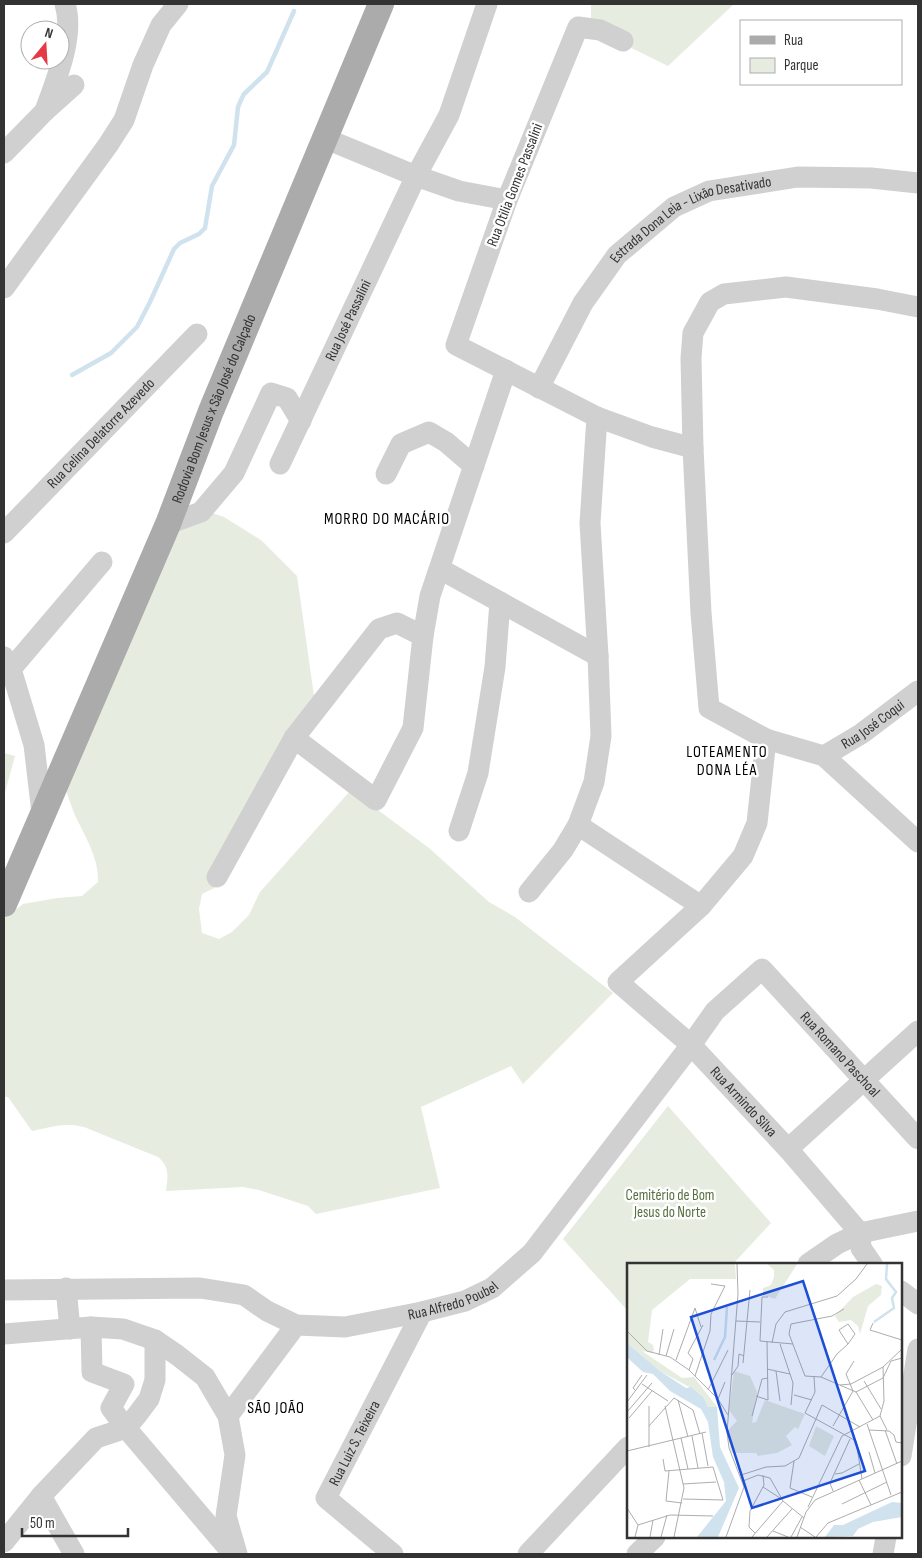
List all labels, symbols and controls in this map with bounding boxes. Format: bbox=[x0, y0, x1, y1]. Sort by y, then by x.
north arrow bbox=[20, 20, 70, 70]
legend bbox=[740, 20, 902, 85]
text: N bbox=[43, 24, 55, 42]
text: Rua bbox=[784, 31, 803, 50]
text: Parque bbox=[784, 56, 819, 75]
street label: Rua Otilia Gomes Passalini bbox=[483, 120, 547, 249]
street label: Estrada Dona Leia - Lixão Desativado bbox=[605, 172, 773, 266]
street label: Rua José Passalini bbox=[321, 276, 375, 364]
street label: Rodovia Bom Jesus x São José do Calçado bbox=[167, 311, 260, 506]
street label: Rua Celina Delatorre Azevedo bbox=[43, 374, 159, 492]
district label: MORRO DO MACÁRIO bbox=[324, 510, 450, 529]
street label: Rua José Coqui bbox=[838, 695, 908, 753]
district label: LOTEAMENTO DONA LÉA bbox=[686, 743, 768, 780]
street label: Rua Romano Paschoal bbox=[796, 1008, 884, 1101]
street label: Rua Armindo Silva bbox=[706, 1062, 781, 1141]
park label: Cemitério de Bom Jesus do Norte bbox=[626, 1186, 714, 1222]
inset map bbox=[627, 1263, 902, 1538]
street label: Rua Alfredo Poubel bbox=[406, 1277, 502, 1324]
street label: Rua Luiz S. Teixeira bbox=[324, 1397, 384, 1489]
district label: SÃO JOÃO bbox=[247, 1399, 305, 1418]
scale bar bbox=[22, 1506, 129, 1538]
text: 50 m bbox=[30, 1514, 55, 1533]

